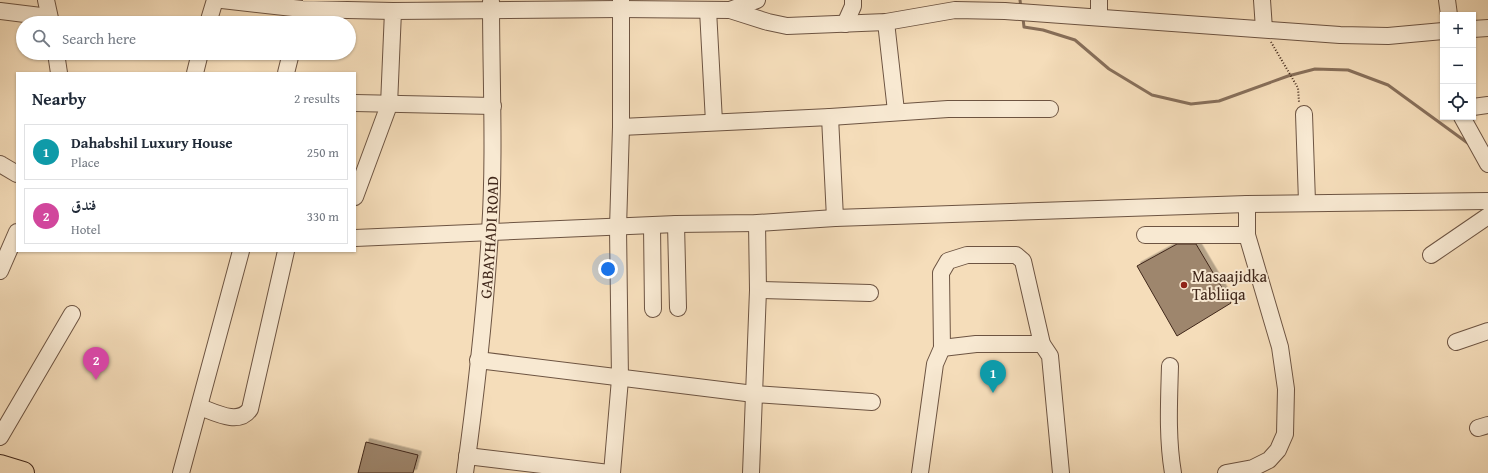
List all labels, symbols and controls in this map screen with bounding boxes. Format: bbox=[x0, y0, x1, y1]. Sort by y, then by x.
map controls bbox=[1440, 12, 1476, 120]
button: + bbox=[1440, 12, 1476, 48]
search box bbox=[16, 16, 356, 60]
icon: search bbox=[30, 27, 52, 49]
text: Search here bbox=[62, 28, 136, 49]
button: − bbox=[1440, 48, 1476, 84]
button: locate bbox=[1440, 84, 1476, 120]
text: Nearby bbox=[32, 86, 86, 111]
text: 2 results bbox=[294, 89, 340, 108]
text: Dahabshil Luxury House bbox=[71, 132, 233, 153]
text: 1 bbox=[43, 143, 49, 162]
text: 250 m bbox=[307, 143, 339, 162]
text: Place bbox=[71, 153, 100, 172]
street label: GABAYHADI ROAD bbox=[473, 176, 504, 299]
text: فندق bbox=[71, 194, 96, 215]
text: 2 bbox=[43, 207, 49, 226]
text: 330 m bbox=[307, 207, 339, 226]
text: Hotel bbox=[71, 220, 101, 239]
your location bbox=[598, 259, 618, 279]
place label: Masaajidka Tabliiqa bbox=[1192, 264, 1268, 306]
marker: Masaajidka Tabliiqa bbox=[1179, 280, 1189, 290]
pin: 2 bbox=[83, 347, 109, 380]
pin: 1 bbox=[980, 360, 1006, 393]

